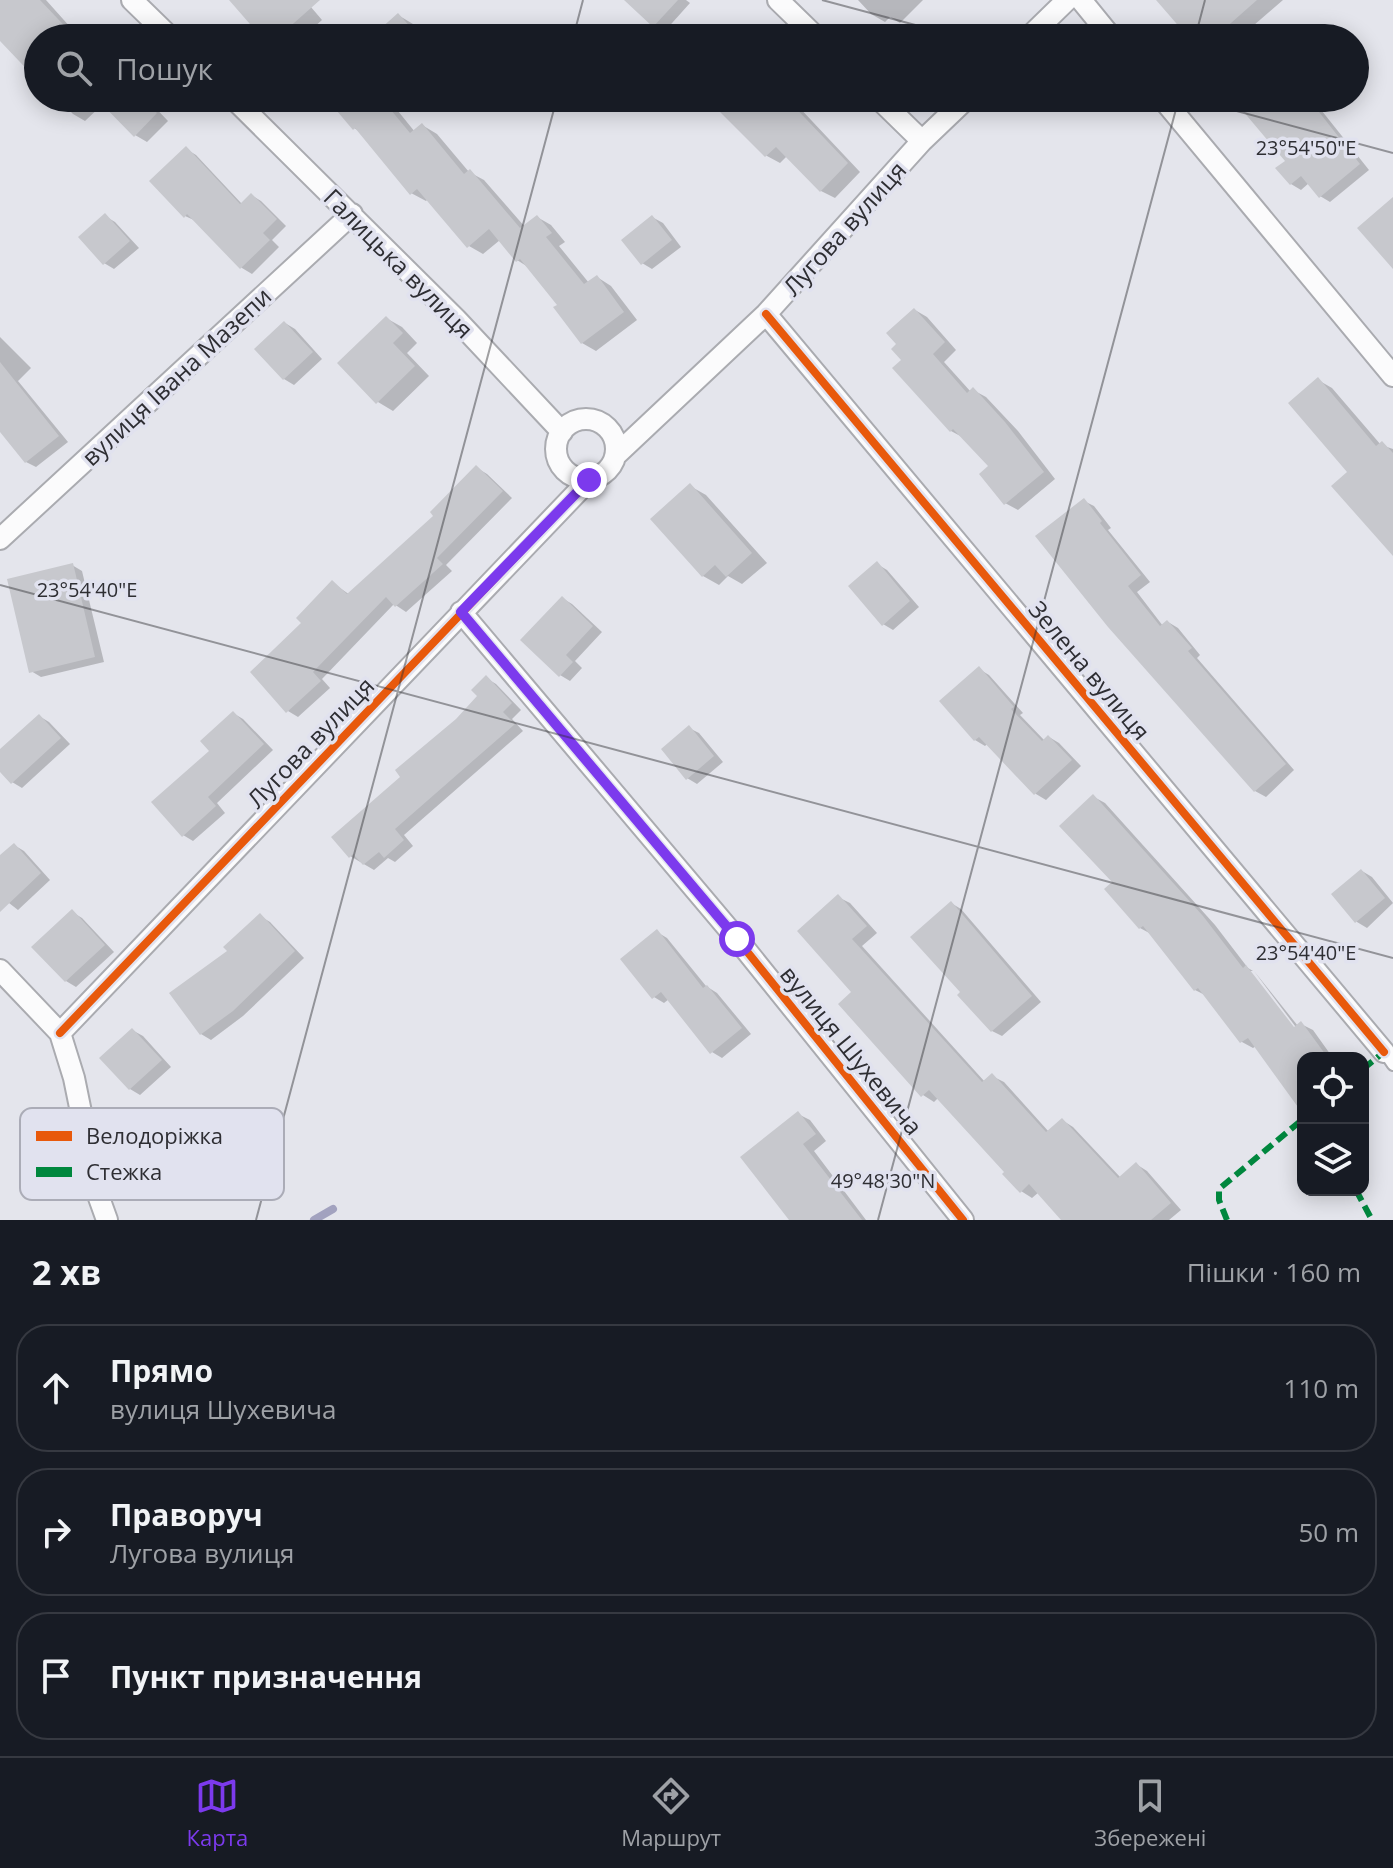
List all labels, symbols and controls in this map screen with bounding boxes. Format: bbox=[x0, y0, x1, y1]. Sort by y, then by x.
search box bbox=[24, 24, 1369, 112]
icon: search bbox=[52, 46, 96, 90]
text: Пошук bbox=[116, 48, 213, 89]
text: 23°54'50"E bbox=[1256, 134, 1356, 161]
street label: Лугова вулиця bbox=[775, 154, 913, 302]
street label: Галицька вулиця bbox=[317, 181, 481, 345]
street label: вулиця Івана Мазепи bbox=[74, 279, 278, 473]
route end bbox=[571, 462, 607, 498]
text: 23°54'40"E bbox=[37, 576, 137, 603]
street label: Зелена вулиця bbox=[1022, 593, 1158, 747]
street label: Лугова вулиця bbox=[239, 669, 381, 815]
route start bbox=[719, 921, 755, 957]
text: 23°54'40"E bbox=[1256, 939, 1356, 966]
street label: вулиця Шухевича bbox=[773, 958, 931, 1142]
map controls bbox=[1297, 1052, 1369, 1196]
button: locate bbox=[1297, 1052, 1369, 1124]
legend bbox=[20, 1108, 284, 1200]
text: Велодоріжка bbox=[86, 1120, 223, 1150]
button: layers bbox=[1297, 1124, 1369, 1196]
text: Стежка bbox=[86, 1156, 162, 1186]
text: 49°48'30"N bbox=[831, 1167, 935, 1194]
text: 2 хв bbox=[32, 1249, 101, 1295]
text: Пішки · 160 m bbox=[1187, 1254, 1361, 1290]
text: Прямо bbox=[110, 1350, 213, 1391]
icon: ahead bbox=[34, 1366, 78, 1410]
text: 110 m bbox=[1284, 1370, 1359, 1406]
text: вулиця Шухевича bbox=[110, 1391, 337, 1427]
text: Праворуч bbox=[110, 1494, 263, 1535]
icon: right bbox=[34, 1510, 78, 1554]
text: 50 m bbox=[1298, 1514, 1359, 1550]
text: Лугова вулиця bbox=[110, 1535, 294, 1571]
icon: arrive bbox=[34, 1654, 78, 1698]
text: Пункт призначення bbox=[110, 1656, 422, 1697]
tab: Карта bbox=[187, 1774, 248, 1852]
tab: Маршрут bbox=[621, 1774, 721, 1852]
tab: Збережені bbox=[1094, 1774, 1206, 1852]

